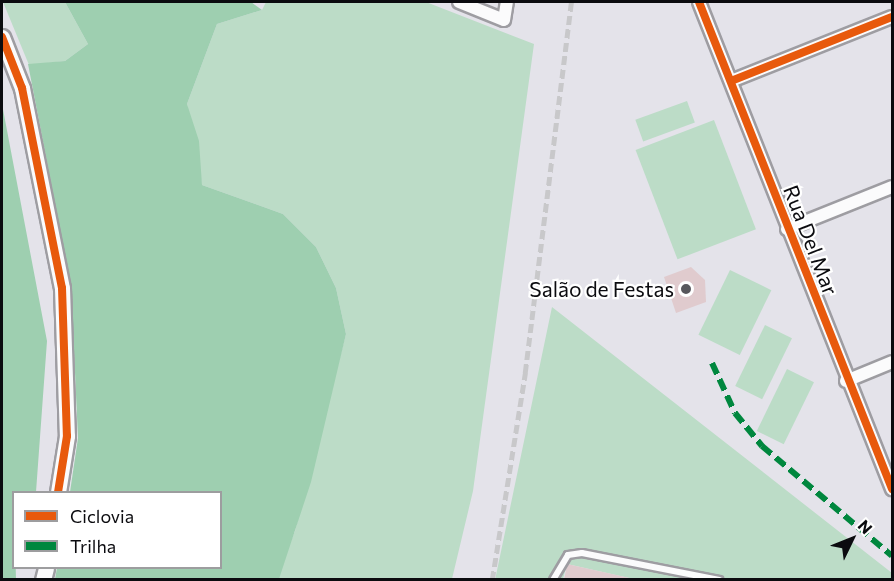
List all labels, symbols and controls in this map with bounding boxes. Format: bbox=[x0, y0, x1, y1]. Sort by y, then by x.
street label: Rua Del Mar bbox=[778, 181, 844, 299]
place label: Salão de Festas bbox=[529, 276, 674, 302]
marker: Salão de Festas bbox=[679, 282, 693, 296]
legend bbox=[12, 491, 222, 569]
text: Ciclovia bbox=[70, 505, 134, 527]
north arrow bbox=[822, 509, 882, 569]
text: N bbox=[854, 516, 877, 537]
text: Trilha bbox=[70, 535, 116, 557]

